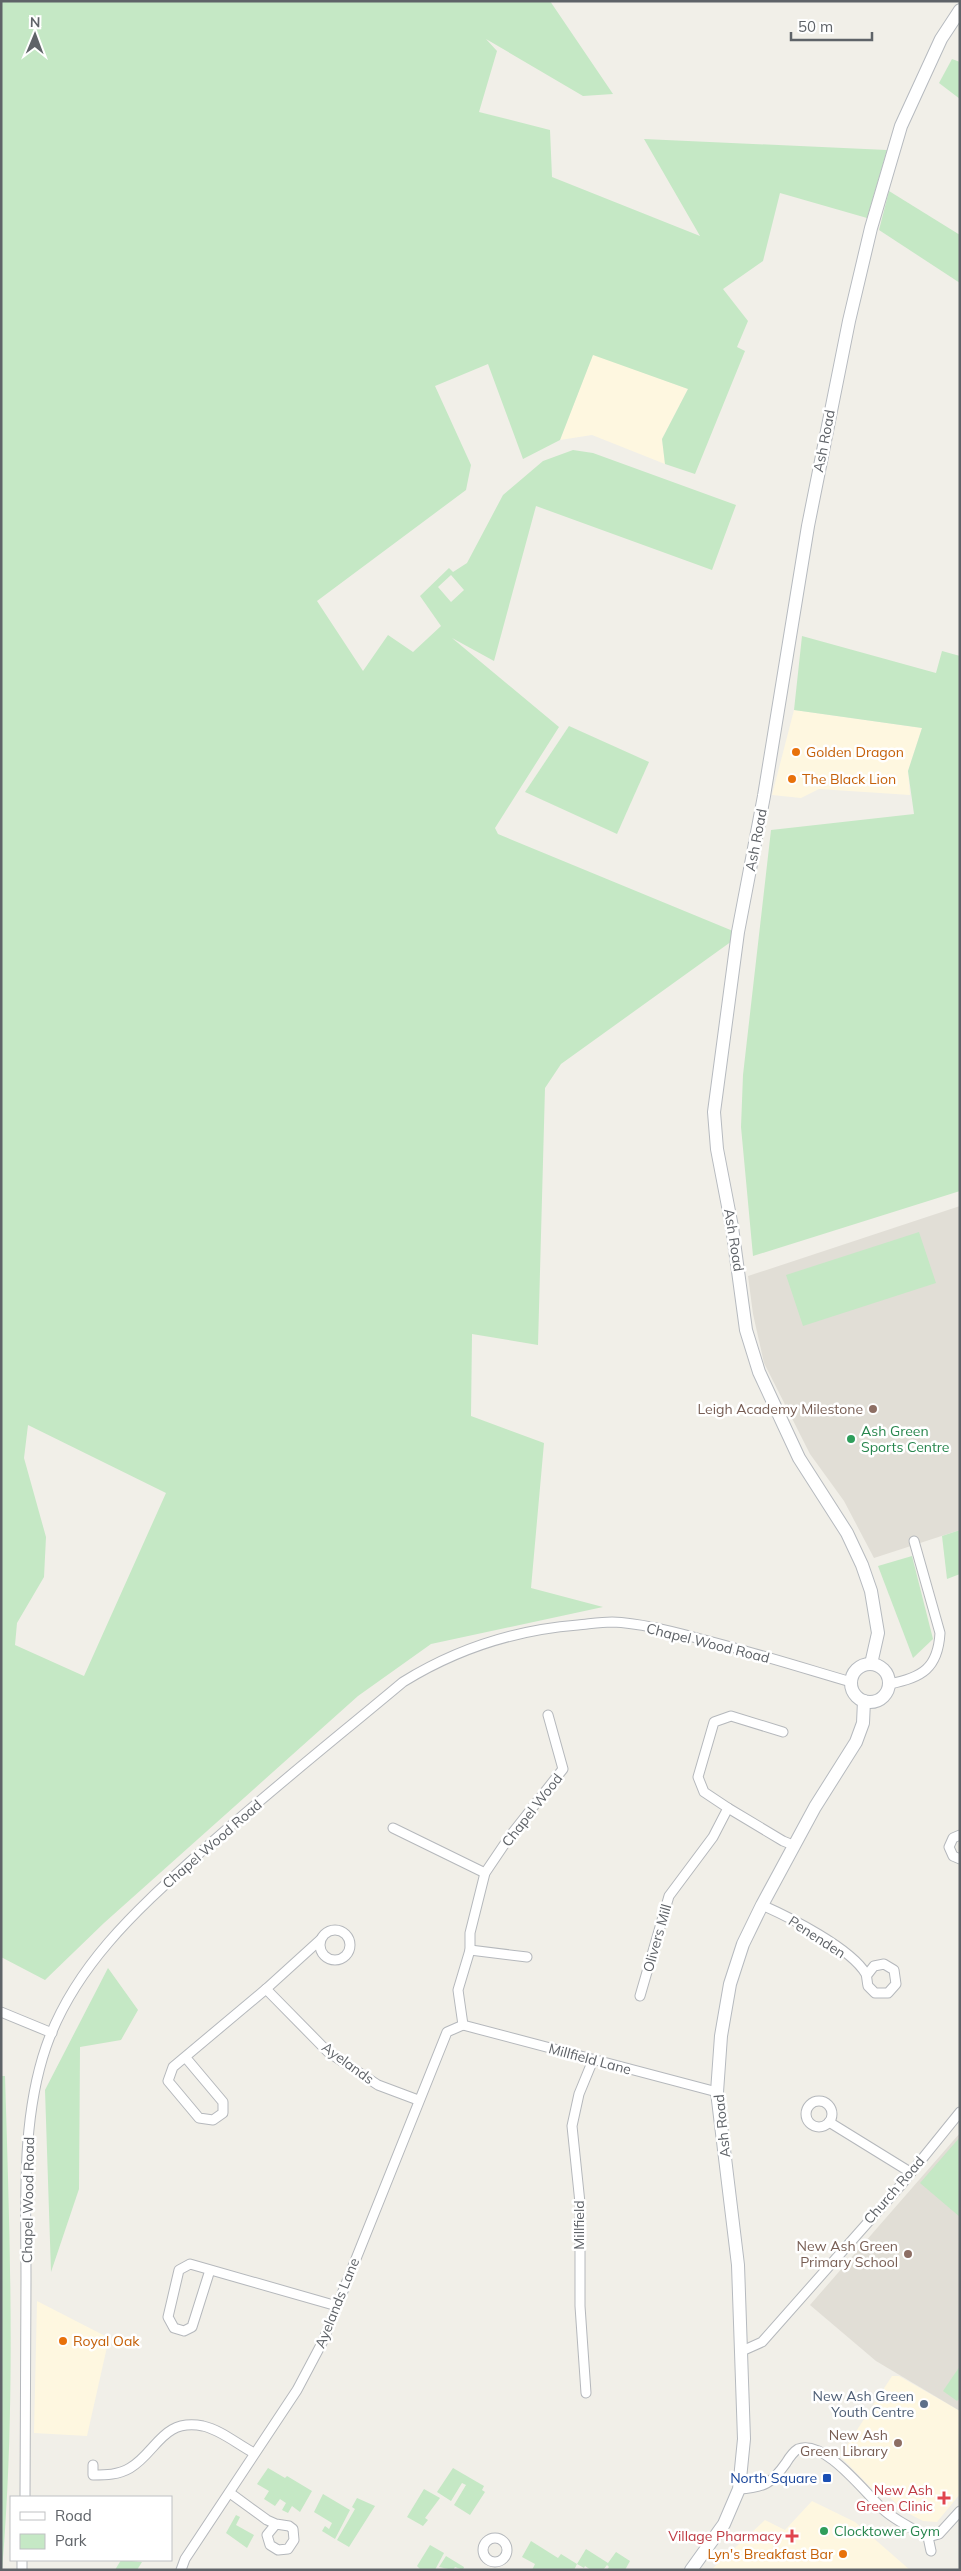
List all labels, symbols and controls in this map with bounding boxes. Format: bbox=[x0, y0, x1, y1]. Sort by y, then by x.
north arrow bbox=[10, 10, 60, 60]
scale bar bbox=[791, 10, 872, 42]
text: N bbox=[30, 13, 41, 31]
text: 50 m bbox=[798, 17, 833, 36]
street label: Ash Road bbox=[809, 408, 839, 474]
place label: Golden Dragon bbox=[806, 743, 904, 761]
marker: Golden Dragon bbox=[790, 746, 802, 758]
place label: The Black Lion bbox=[802, 770, 896, 788]
marker: The Black Lion bbox=[786, 773, 798, 785]
street label: Ash Road bbox=[741, 807, 771, 873]
street label: Ash Road bbox=[720, 1207, 748, 1273]
place label: Leigh Academy Milestone bbox=[698, 1400, 863, 1418]
marker: Leigh Academy Milestone bbox=[867, 1403, 879, 1415]
place label: Ash Green Sports Centre bbox=[861, 1422, 949, 1456]
marker: Ash Green Sports Centre bbox=[845, 1433, 857, 1445]
street label: Chapel Wood Road bbox=[645, 1619, 771, 1667]
street label: Chapel Wood bbox=[498, 1770, 566, 1850]
street label: Chapel Wood Road bbox=[158, 1796, 266, 1892]
street label: Olivers Mill bbox=[639, 1902, 675, 1974]
street label: Penenden bbox=[785, 1912, 849, 1962]
street label: Ayelands bbox=[318, 2038, 378, 2088]
street label: Millfield Lane bbox=[547, 2039, 633, 2079]
street label: Ash Road bbox=[710, 2094, 734, 2158]
street label: Chapel Wood Road bbox=[18, 2137, 38, 2263]
street label: Church Road bbox=[860, 2152, 928, 2228]
street label: Millfield bbox=[570, 2200, 588, 2250]
place label: New Ash Green Primary School bbox=[797, 2237, 898, 2271]
marker: New Ash Green Primary School bbox=[902, 2248, 914, 2260]
street label: Ayelands Lane bbox=[311, 2255, 363, 2351]
place label: Royal Oak bbox=[73, 2332, 140, 2350]
marker: Royal Oak bbox=[57, 2335, 69, 2347]
place label: New Ash Green Youth Centre bbox=[813, 2387, 914, 2421]
marker: New Ash Green Youth Centre bbox=[918, 2398, 930, 2410]
place label: New Ash Green Library bbox=[800, 2426, 889, 2460]
marker: New Ash Green Library bbox=[892, 2437, 904, 2449]
place label: North Square bbox=[730, 2469, 817, 2487]
marker: North Square bbox=[821, 2472, 833, 2484]
place label: New Ash Green Clinic bbox=[856, 2481, 933, 2515]
marker: New Ash Green Clinic bbox=[937, 2491, 951, 2505]
legend bbox=[10, 2496, 172, 2561]
text: Road bbox=[55, 2506, 92, 2525]
place label: Clocktower Gym bbox=[834, 2522, 940, 2540]
marker: Clocktower Gym bbox=[818, 2525, 830, 2537]
place label: Village Pharmacy bbox=[668, 2527, 783, 2545]
marker: Village Pharmacy bbox=[786, 2530, 798, 2542]
text: Park bbox=[55, 2531, 87, 2550]
place label: Lyn's Breakfast Bar bbox=[707, 2545, 834, 2563]
marker: Lyn's Breakfast Bar bbox=[837, 2548, 849, 2560]

